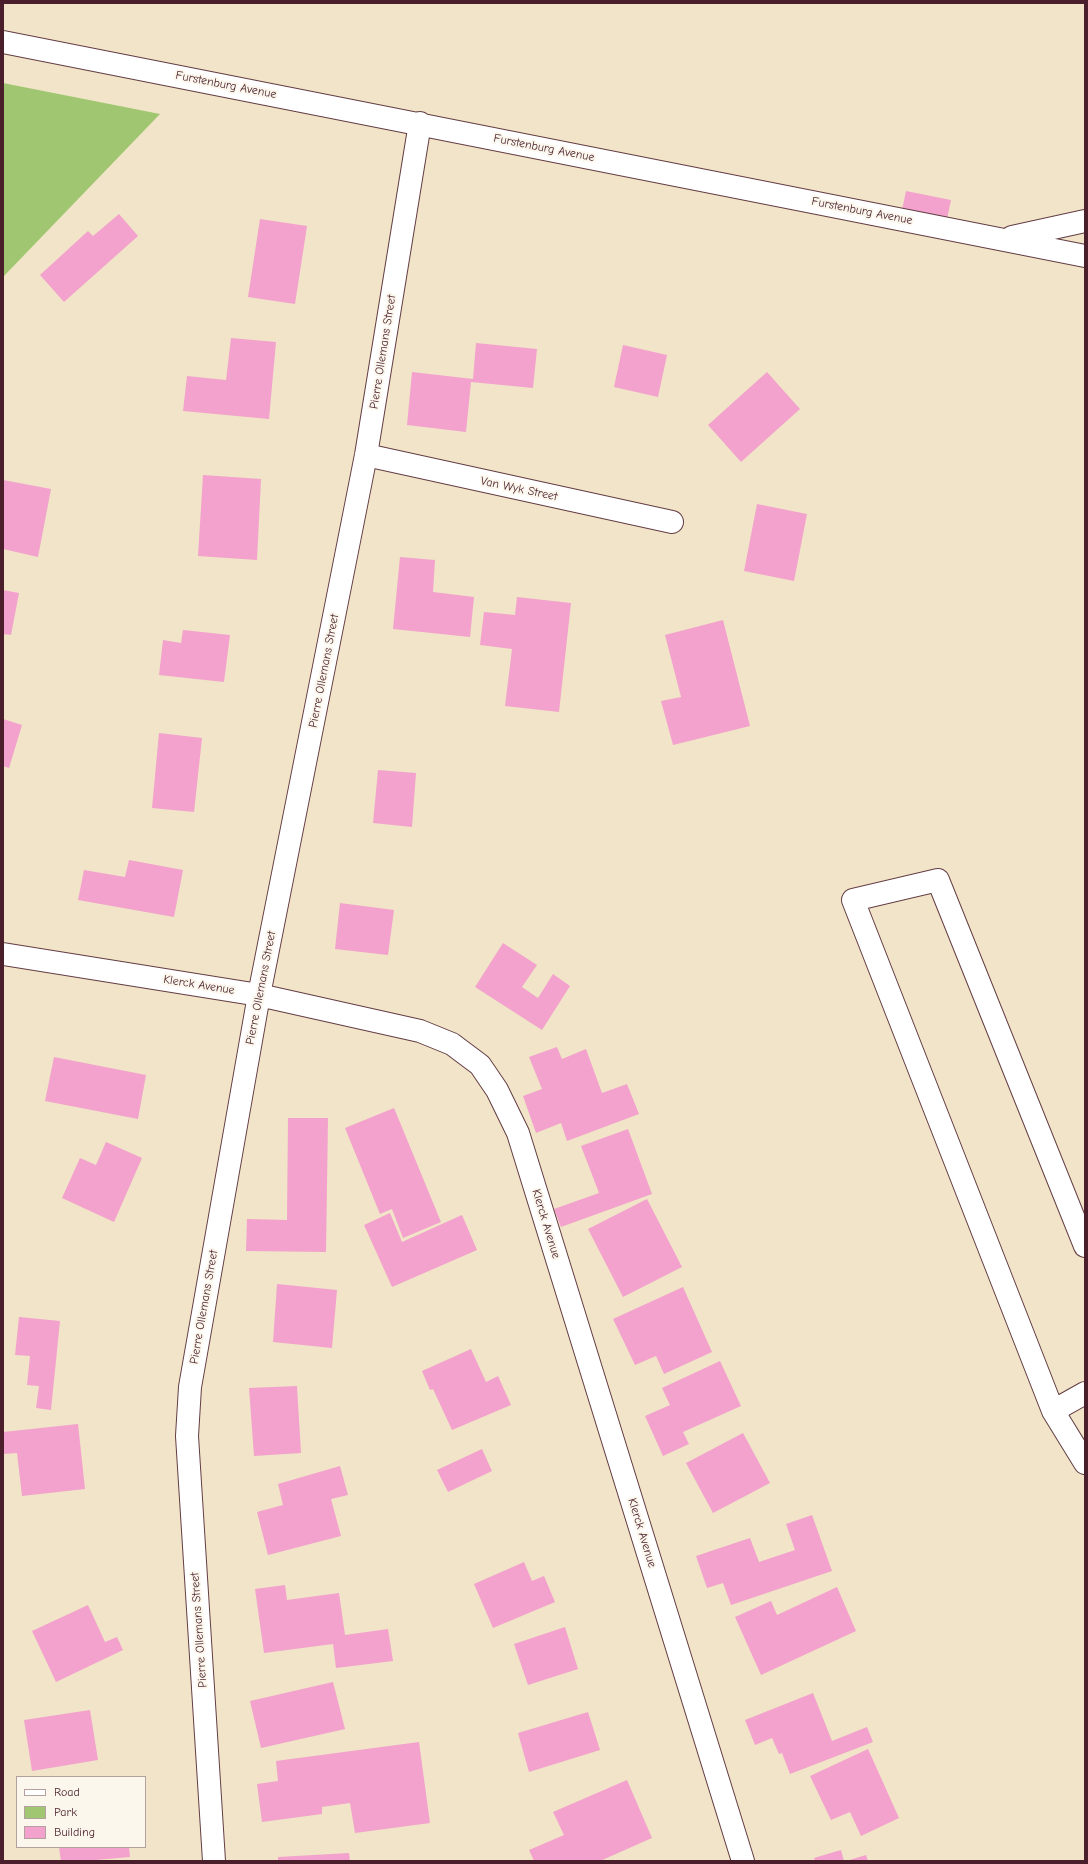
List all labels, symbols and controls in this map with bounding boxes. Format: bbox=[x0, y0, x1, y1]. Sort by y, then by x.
street label: Furstenburg Avenue bbox=[174, 68, 278, 102]
street label: Furstenburg Avenue bbox=[492, 131, 596, 165]
street label: Furstenburg Avenue bbox=[810, 194, 914, 228]
street label: Pierre Ollemans Street bbox=[367, 294, 399, 410]
street label: Van Wyk Street bbox=[479, 474, 559, 504]
street label: Pierre Ollemans Street bbox=[306, 613, 342, 729]
street label: Pierre Ollemans Street bbox=[243, 930, 279, 1046]
street label: Klerck Avenue bbox=[162, 972, 236, 998]
street label: Klerck Avenue bbox=[529, 1188, 563, 1260]
street label: Pierre Ollemans Street bbox=[187, 1249, 221, 1365]
street label: Klerck Avenue bbox=[625, 1497, 659, 1569]
street label: Pierre Ollemans Street bbox=[188, 1572, 210, 1688]
legend bbox=[16, 1776, 146, 1848]
text: Road bbox=[54, 1785, 80, 1799]
text: Park bbox=[54, 1805, 77, 1819]
text: Building bbox=[54, 1825, 95, 1839]

